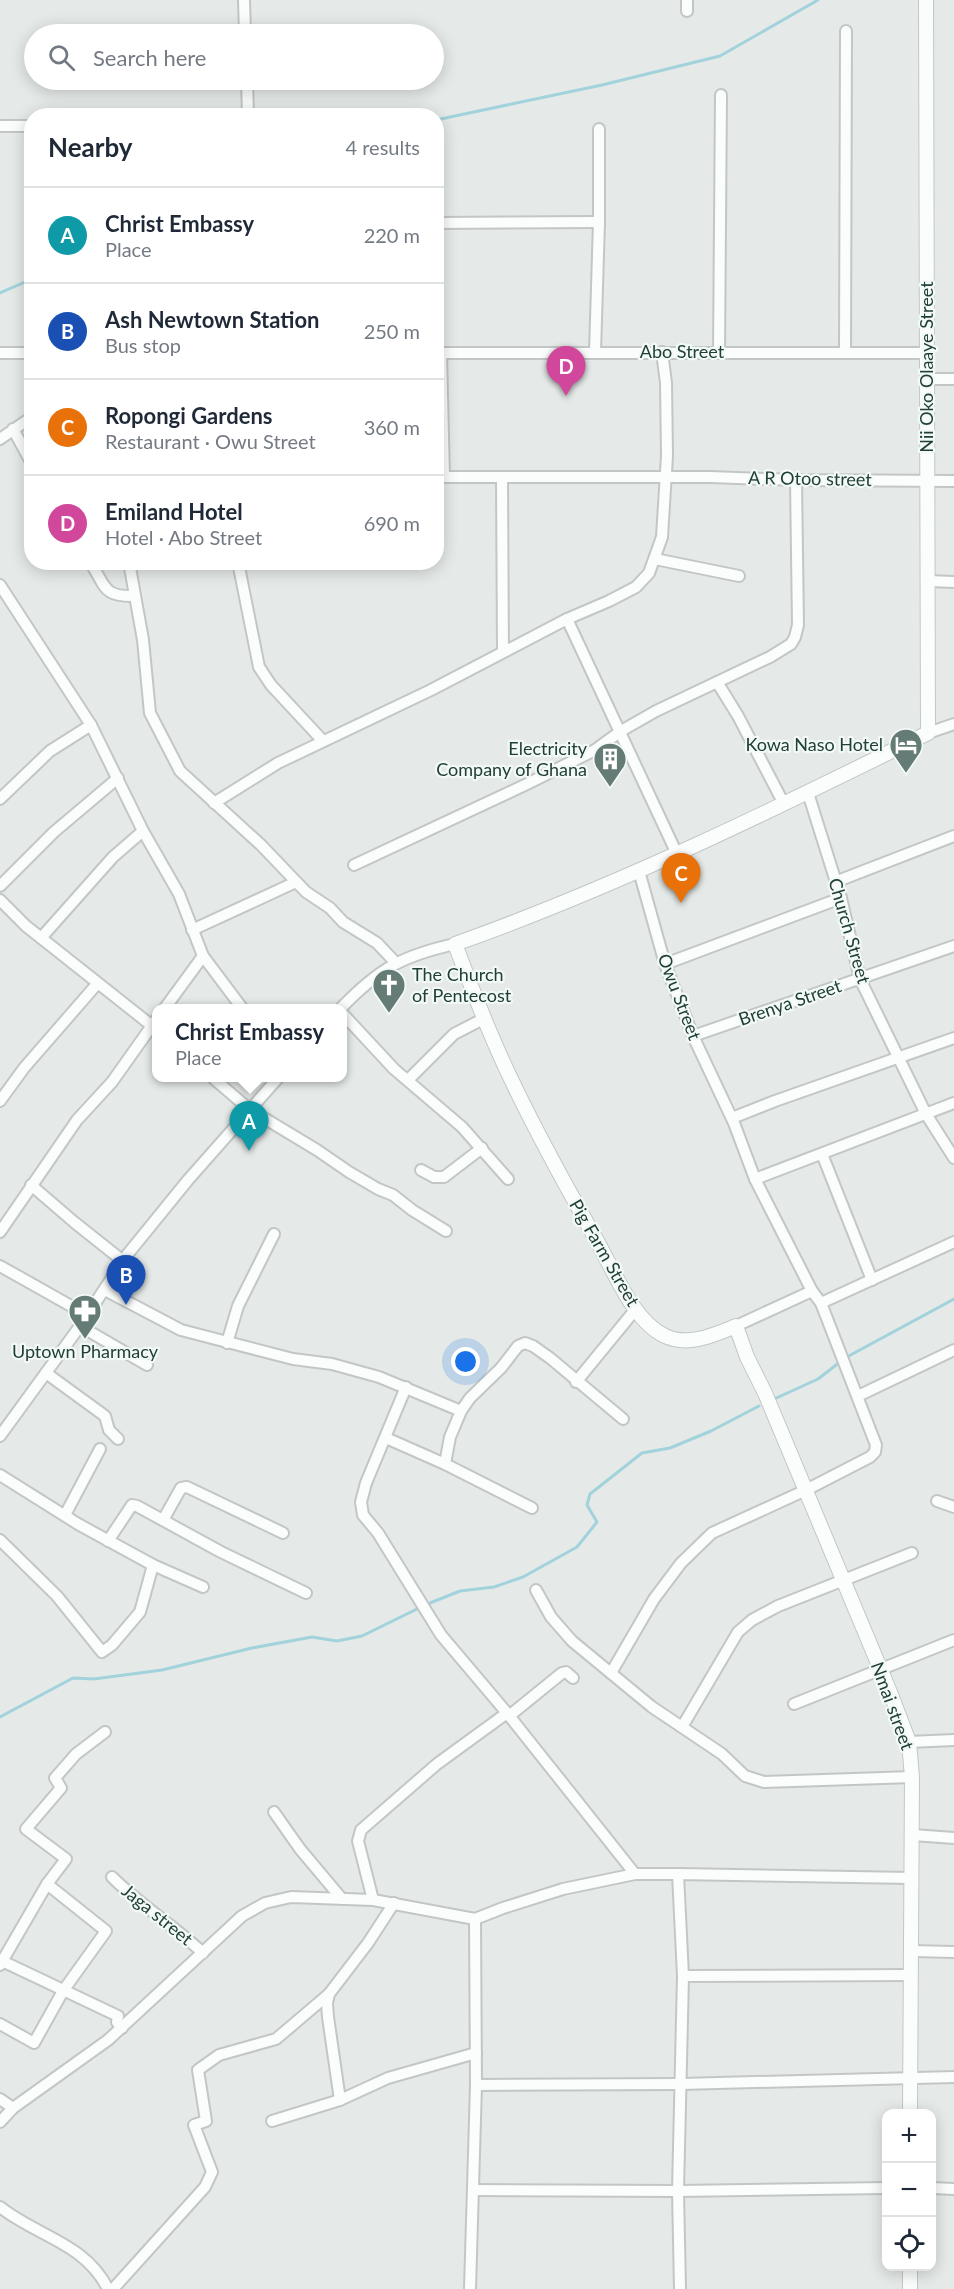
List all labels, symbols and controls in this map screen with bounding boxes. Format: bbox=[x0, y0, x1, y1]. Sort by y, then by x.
search box bbox=[24, 24, 444, 90]
icon: search bbox=[45, 41, 78, 74]
text: Search here bbox=[93, 44, 206, 71]
text: Nearby bbox=[48, 131, 133, 163]
text: 4 results bbox=[345, 135, 420, 159]
text: Christ Embassy bbox=[105, 210, 254, 237]
text: A bbox=[61, 223, 74, 247]
text: 220 m bbox=[364, 223, 420, 247]
text: Place bbox=[105, 237, 152, 261]
street label: Nii Oko Olaaye Street bbox=[915, 281, 937, 453]
text: Ash Newtown Station bbox=[105, 306, 320, 333]
text: B bbox=[61, 319, 74, 343]
text: 250 m bbox=[364, 319, 420, 343]
text: Bus stop bbox=[105, 333, 181, 357]
street label: Abo Street bbox=[640, 340, 725, 362]
pin: D bbox=[546, 346, 586, 396]
text: Ropongi Gardens bbox=[105, 402, 272, 429]
text: C bbox=[61, 415, 74, 439]
text: 360 m bbox=[364, 415, 420, 439]
text: Restaurant · Owu Street bbox=[105, 429, 316, 453]
street label: A R Otoo street bbox=[748, 466, 873, 490]
text: Emiland Hotel bbox=[105, 498, 243, 525]
text: D bbox=[60, 511, 75, 535]
text: 690 m bbox=[364, 511, 420, 535]
text: Hotel · Abo Street bbox=[105, 525, 262, 549]
hotel icon: Kowa Naso Hotel bbox=[888, 727, 924, 774]
place label: Kowa Naso Hotel bbox=[745, 733, 883, 755]
place label: Electricity Company of Ghana bbox=[436, 737, 588, 780]
building icon: Electricity Company of Ghana bbox=[592, 741, 628, 788]
pin: C bbox=[662, 854, 700, 903]
street label: Church Street bbox=[824, 875, 876, 987]
street label: Owu Street bbox=[653, 950, 707, 1043]
place label: The Church of Pentecost bbox=[412, 963, 512, 1006]
church icon: The Church of Pentecost bbox=[371, 967, 407, 1014]
street label: Brenya Street bbox=[736, 974, 844, 1030]
popup bbox=[152, 1004, 347, 1082]
text: Christ Embassy bbox=[175, 1018, 324, 1045]
text: Place bbox=[175, 1045, 221, 1069]
pin: A bbox=[230, 1102, 268, 1151]
street label: Pig Farm Street bbox=[565, 1195, 645, 1311]
pin: B bbox=[106, 1256, 146, 1305]
pharmacy icon: Uptown Pharmacy bbox=[67, 1293, 103, 1340]
place label: Uptown Pharmacy bbox=[12, 1340, 159, 1362]
your location bbox=[451, 1347, 480, 1376]
street label: Nmai street bbox=[867, 1659, 919, 1753]
street label: Jaga street bbox=[118, 1879, 198, 1950]
map controls bbox=[882, 2109, 936, 2271]
button: + bbox=[882, 2109, 936, 2163]
button: − bbox=[882, 2163, 936, 2217]
button: locate bbox=[882, 2217, 936, 2271]

